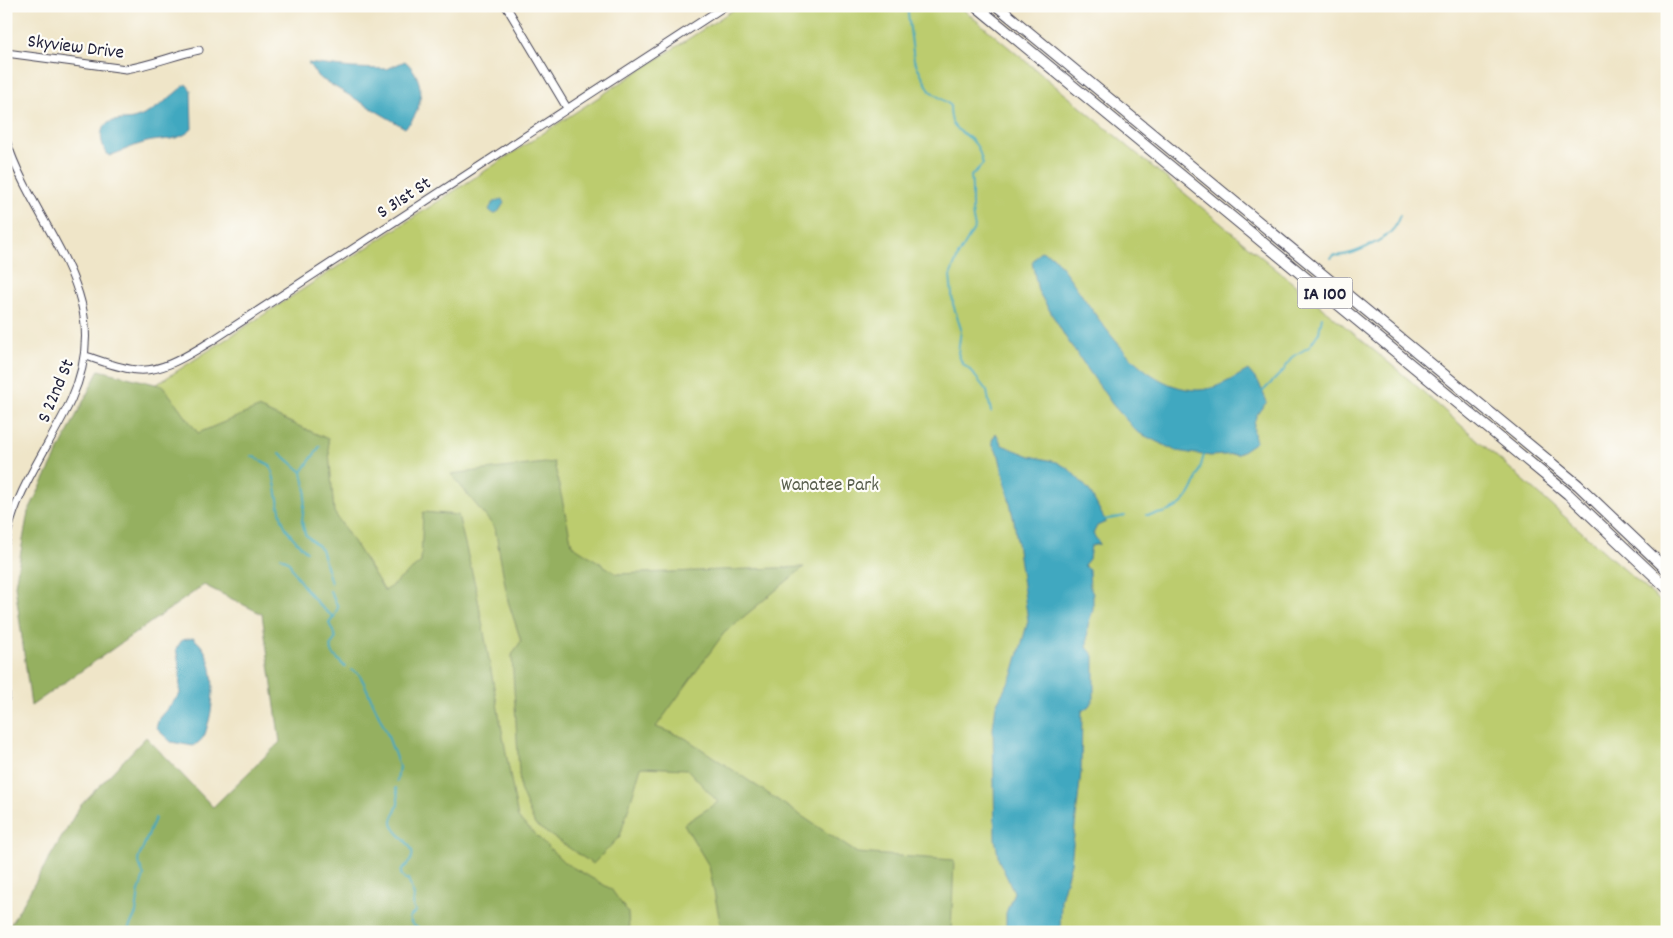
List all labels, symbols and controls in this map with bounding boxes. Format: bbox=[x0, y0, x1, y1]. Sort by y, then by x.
street label: Skyview Drive bbox=[26, 29, 125, 68]
street label: S 31st St bbox=[372, 171, 437, 227]
road number: IA 100 bbox=[1298, 278, 1352, 308]
street label: S 22nd St bbox=[32, 355, 83, 427]
park label: Wanatee Park bbox=[781, 473, 879, 500]

